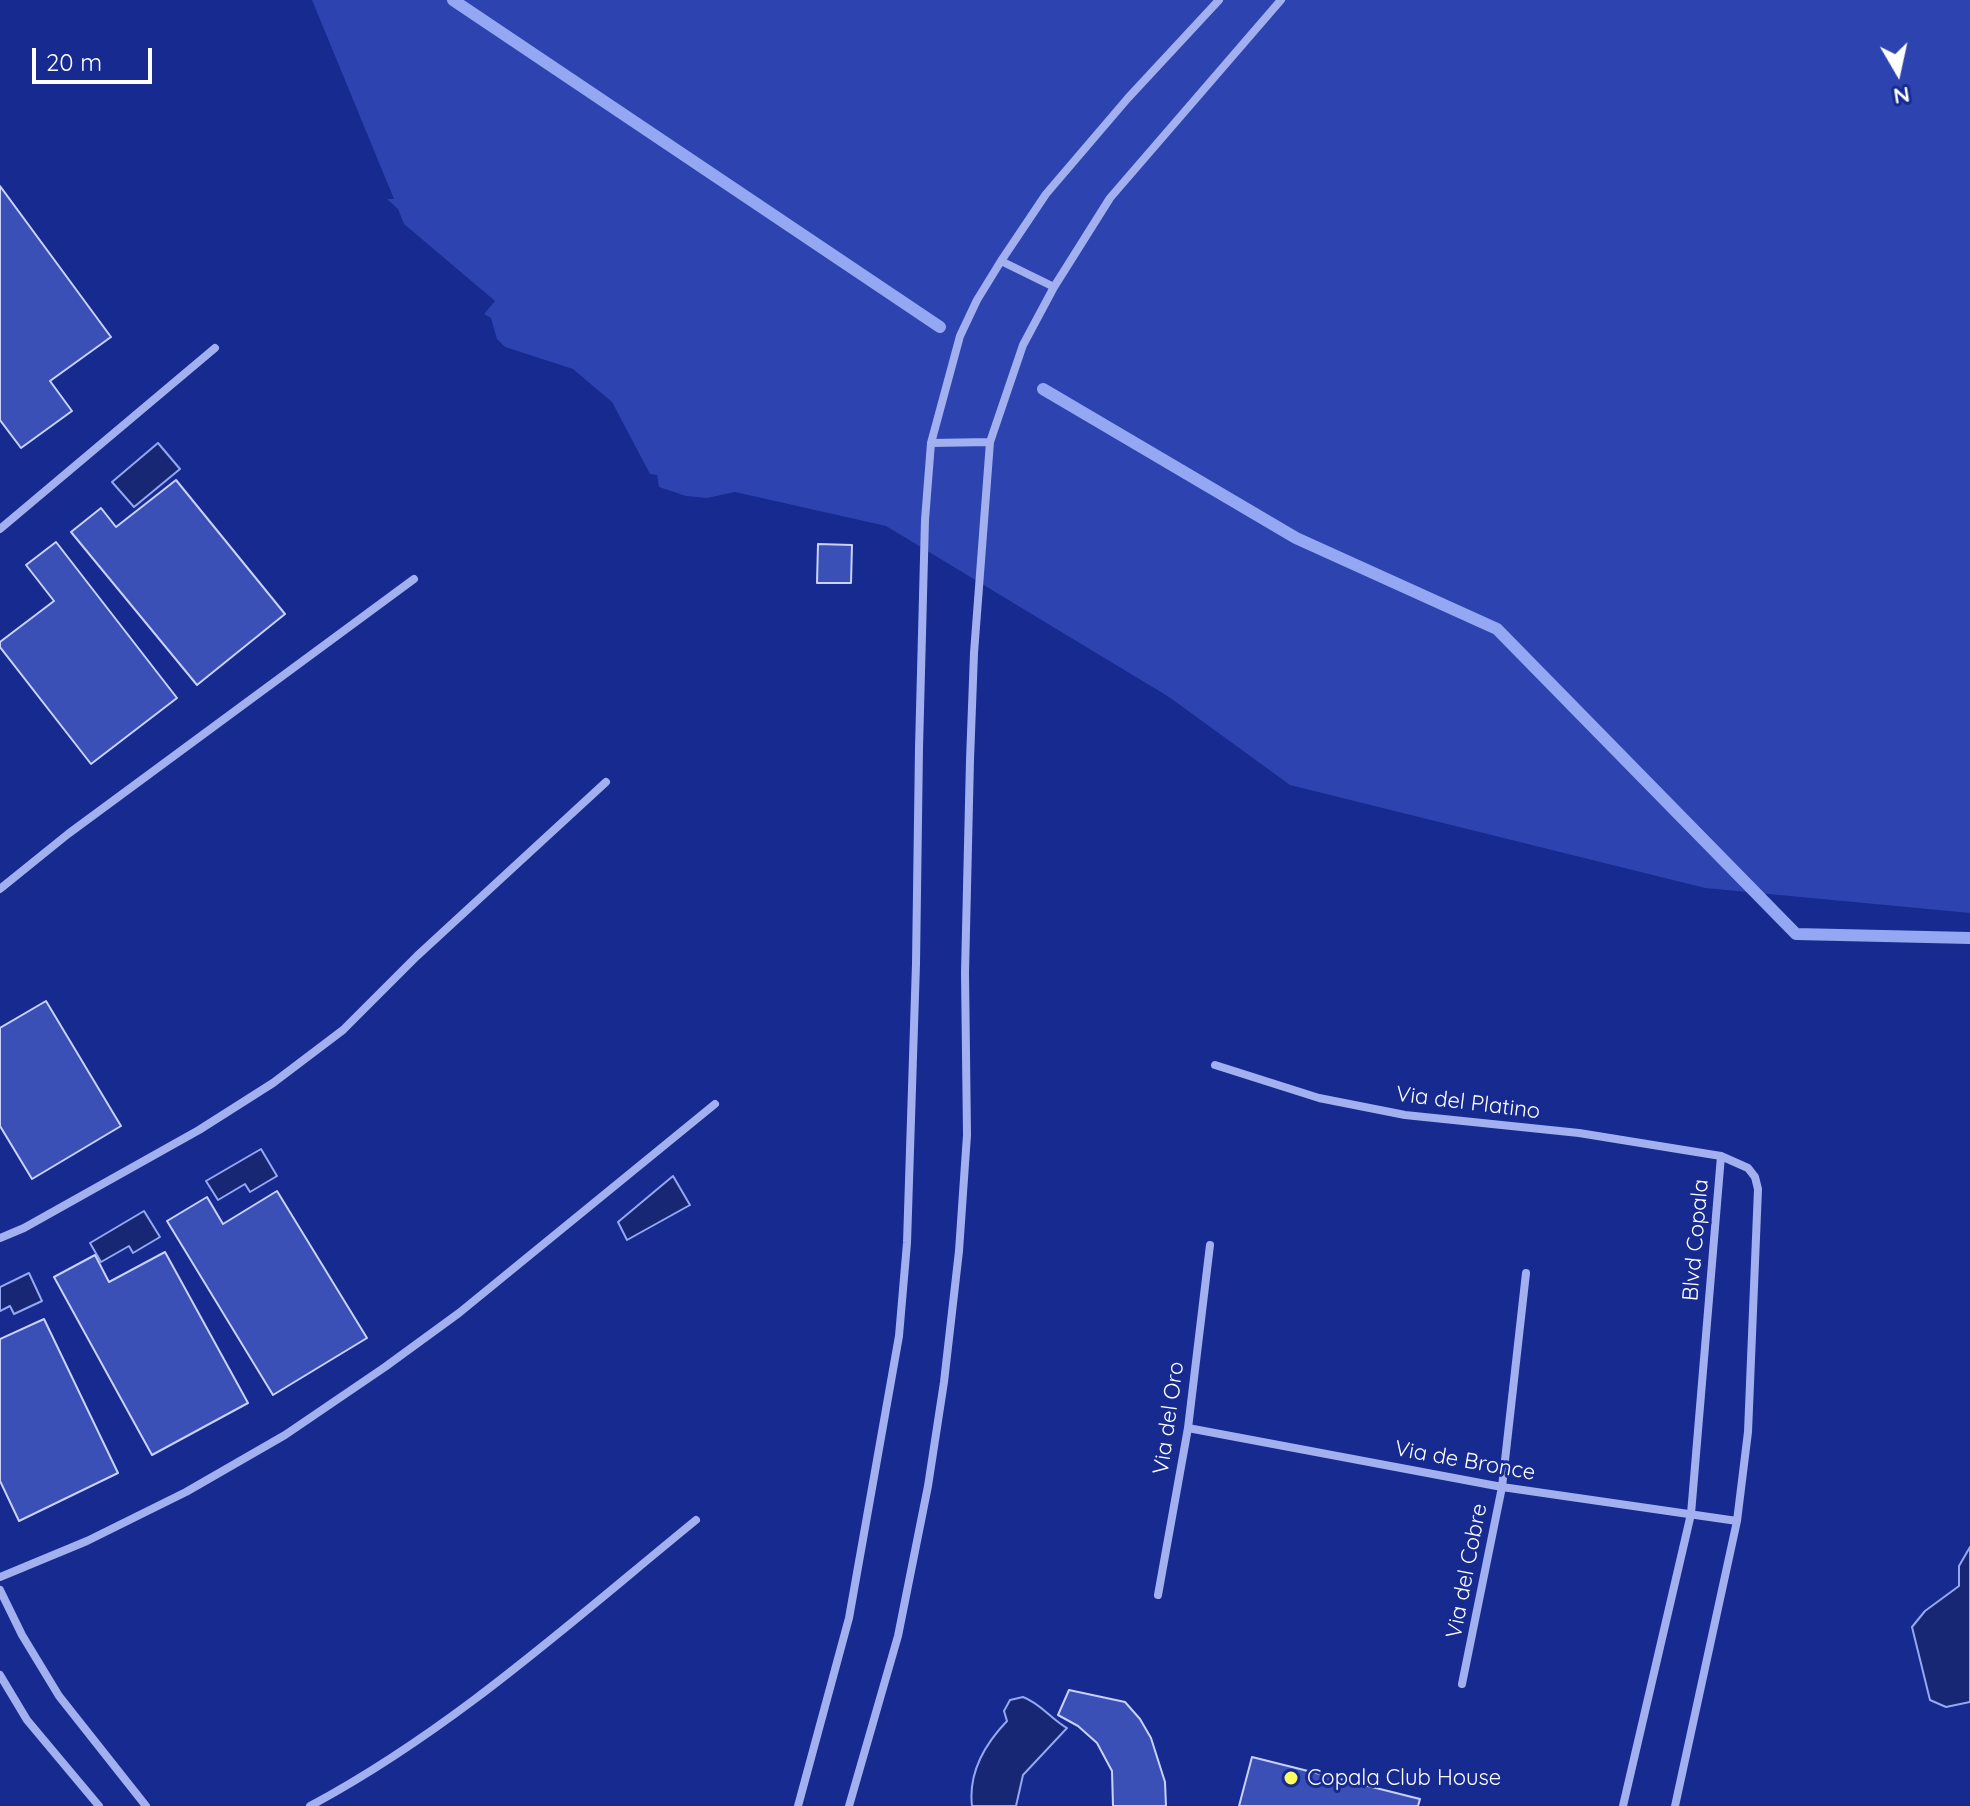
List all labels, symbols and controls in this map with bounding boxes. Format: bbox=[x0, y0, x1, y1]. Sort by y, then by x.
scale bar bbox=[36, 32, 156, 82]
north arrow bbox=[1858, 32, 1938, 112]
text: 20 m bbox=[46, 47, 102, 77]
text: N bbox=[1892, 81, 1912, 111]
street label: Via del Platino bbox=[1394, 1081, 1542, 1125]
street label: Blvd Copala bbox=[1678, 1178, 1714, 1302]
street label: Via del Oro bbox=[1148, 1360, 1190, 1476]
street label: Via de Bronce bbox=[1392, 1436, 1538, 1486]
street label: Via del Cobre bbox=[1441, 1501, 1493, 1641]
place label: Copala Club House bbox=[1307, 1765, 1501, 1791]
marker: Copala Club House bbox=[1282, 1769, 1300, 1787]

